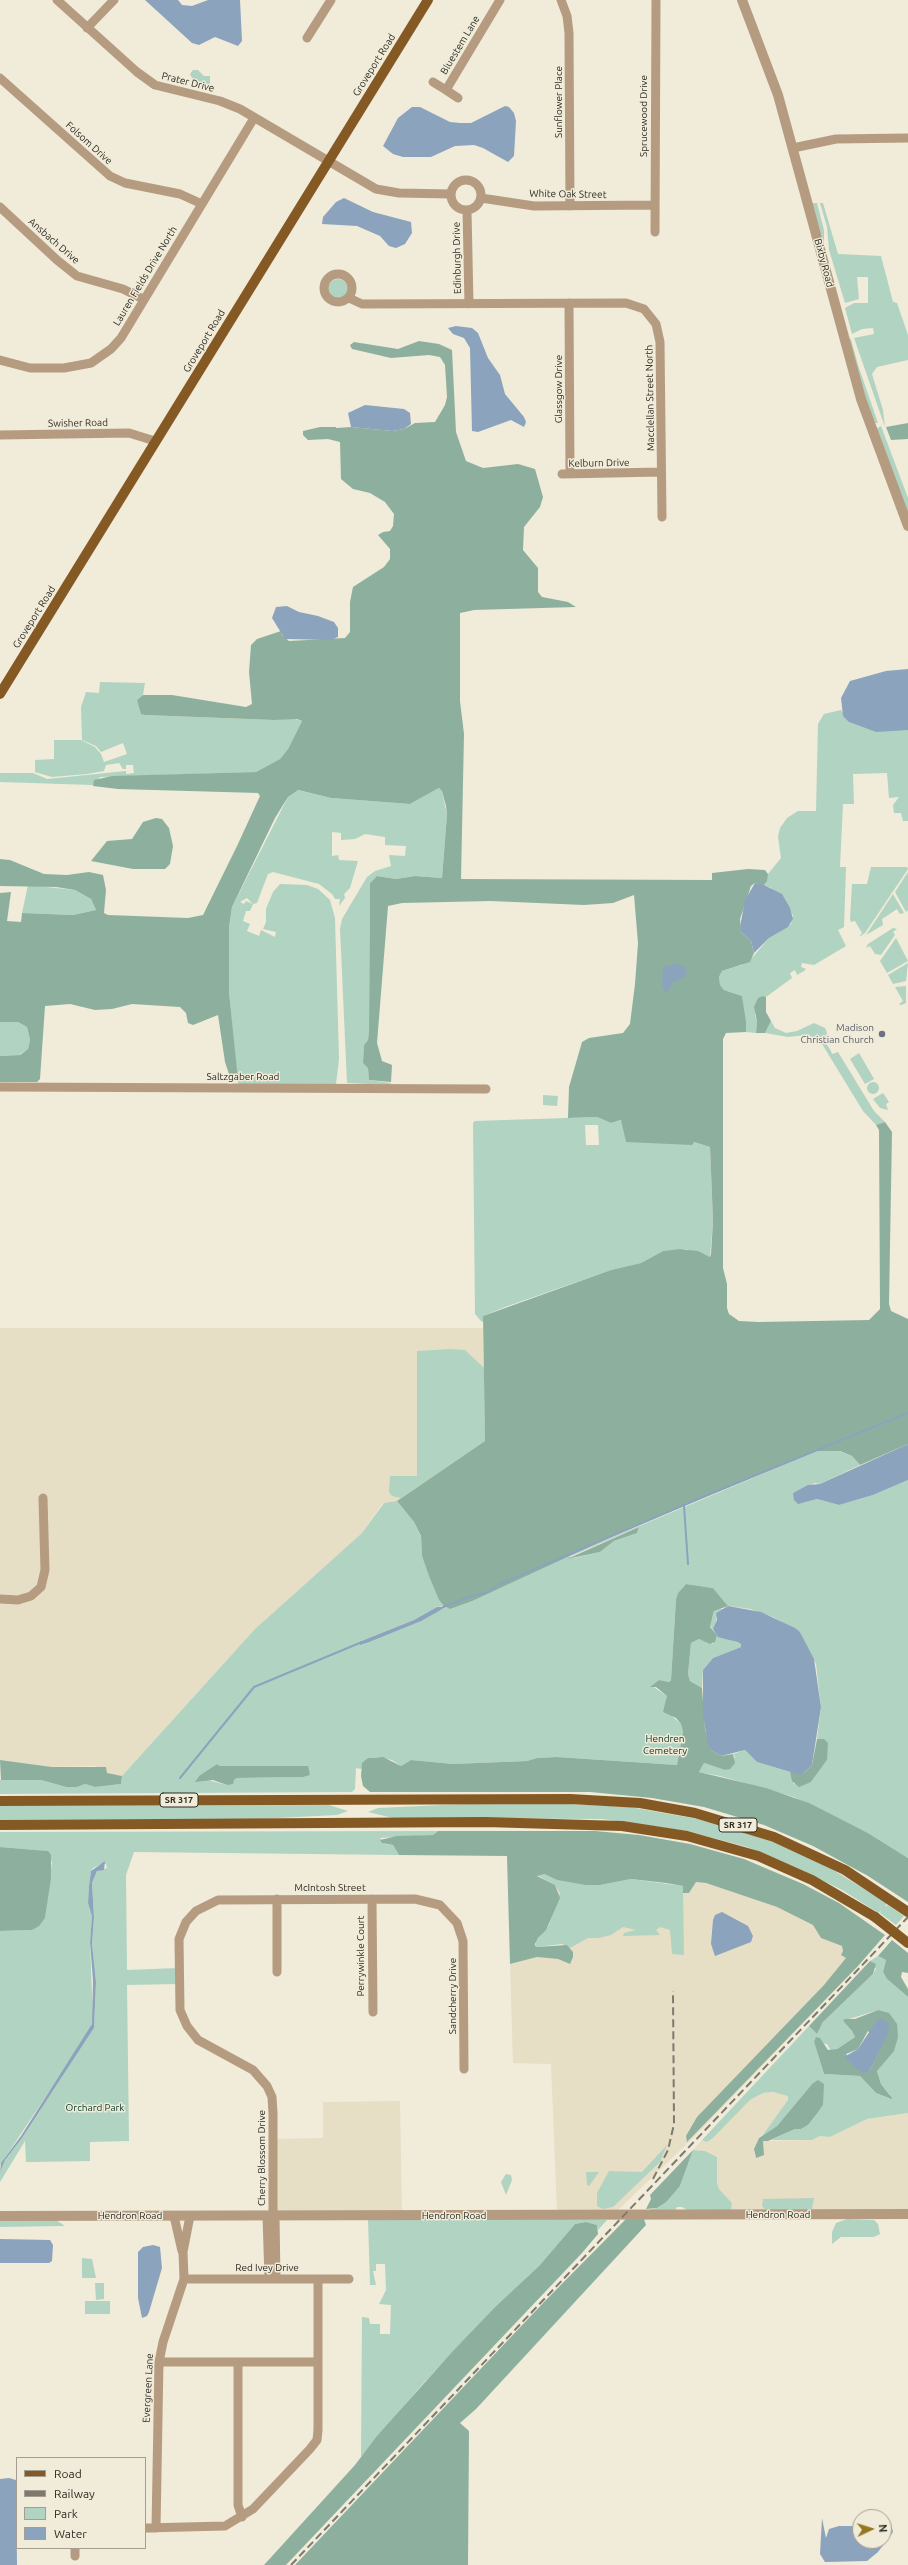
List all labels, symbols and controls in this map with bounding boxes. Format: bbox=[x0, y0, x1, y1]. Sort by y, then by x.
street label: Bluestem Lane bbox=[438, 13, 482, 77]
street label: Groveport Road bbox=[350, 32, 398, 98]
street label: Sunflower Place bbox=[553, 66, 565, 138]
street label: Prater Drive bbox=[160, 70, 216, 94]
street label: Sprucewood Drive bbox=[638, 75, 650, 157]
street label: Folsom Drive bbox=[63, 119, 115, 167]
street label: White Oak Street bbox=[529, 187, 607, 201]
street label: Ansbach Drive bbox=[26, 216, 82, 266]
street label: Edinburgh Drive bbox=[450, 222, 464, 294]
street label: Lauren Fields Drive North bbox=[111, 224, 179, 328]
street label: Bixby Road bbox=[812, 237, 836, 289]
street label: Groveport Road bbox=[180, 307, 228, 375]
street label: Macclellan Street North bbox=[643, 345, 657, 451]
street label: Glassgow Drive bbox=[553, 355, 565, 423]
street label: Swisher Road bbox=[48, 416, 108, 430]
street label: Kelburn Drive bbox=[568, 456, 630, 470]
street label: Groveport Road bbox=[10, 584, 58, 650]
place label: Madison Christian Church bbox=[800, 1022, 874, 1046]
marker: Madison Christian Church bbox=[877, 1029, 887, 1039]
street label: Saltzgaber Road bbox=[207, 1071, 279, 1083]
park label: Hendren Cemetery bbox=[643, 1733, 687, 1756]
road number: SR 317 bbox=[160, 1793, 198, 1807]
road number: SR 317 bbox=[719, 1818, 757, 1832]
street label: McIntosh Street bbox=[294, 1882, 366, 1894]
street label: Perrywinkle Court bbox=[355, 1916, 367, 1996]
street label: Sandcherry Drive bbox=[447, 1958, 459, 2034]
park label: Orchard Park bbox=[66, 2102, 124, 2114]
street label: Cherry Blossom Drive bbox=[256, 2110, 268, 2206]
street label: Hendron Road bbox=[746, 2209, 810, 2221]
street label: Hendron Road bbox=[98, 2210, 162, 2222]
street label: Hendron Road bbox=[422, 2210, 486, 2222]
street label: Red Ivey Drive bbox=[235, 2262, 299, 2274]
street label: Evergreen Lane bbox=[140, 2353, 156, 2423]
legend bbox=[16, 2457, 146, 2549]
text: Road bbox=[54, 2467, 82, 2480]
text: Railway bbox=[54, 2487, 95, 2500]
text: Park bbox=[54, 2507, 78, 2520]
north arrow bbox=[852, 2509, 892, 2549]
text: N bbox=[877, 2524, 889, 2533]
text: Water bbox=[54, 2527, 87, 2540]

